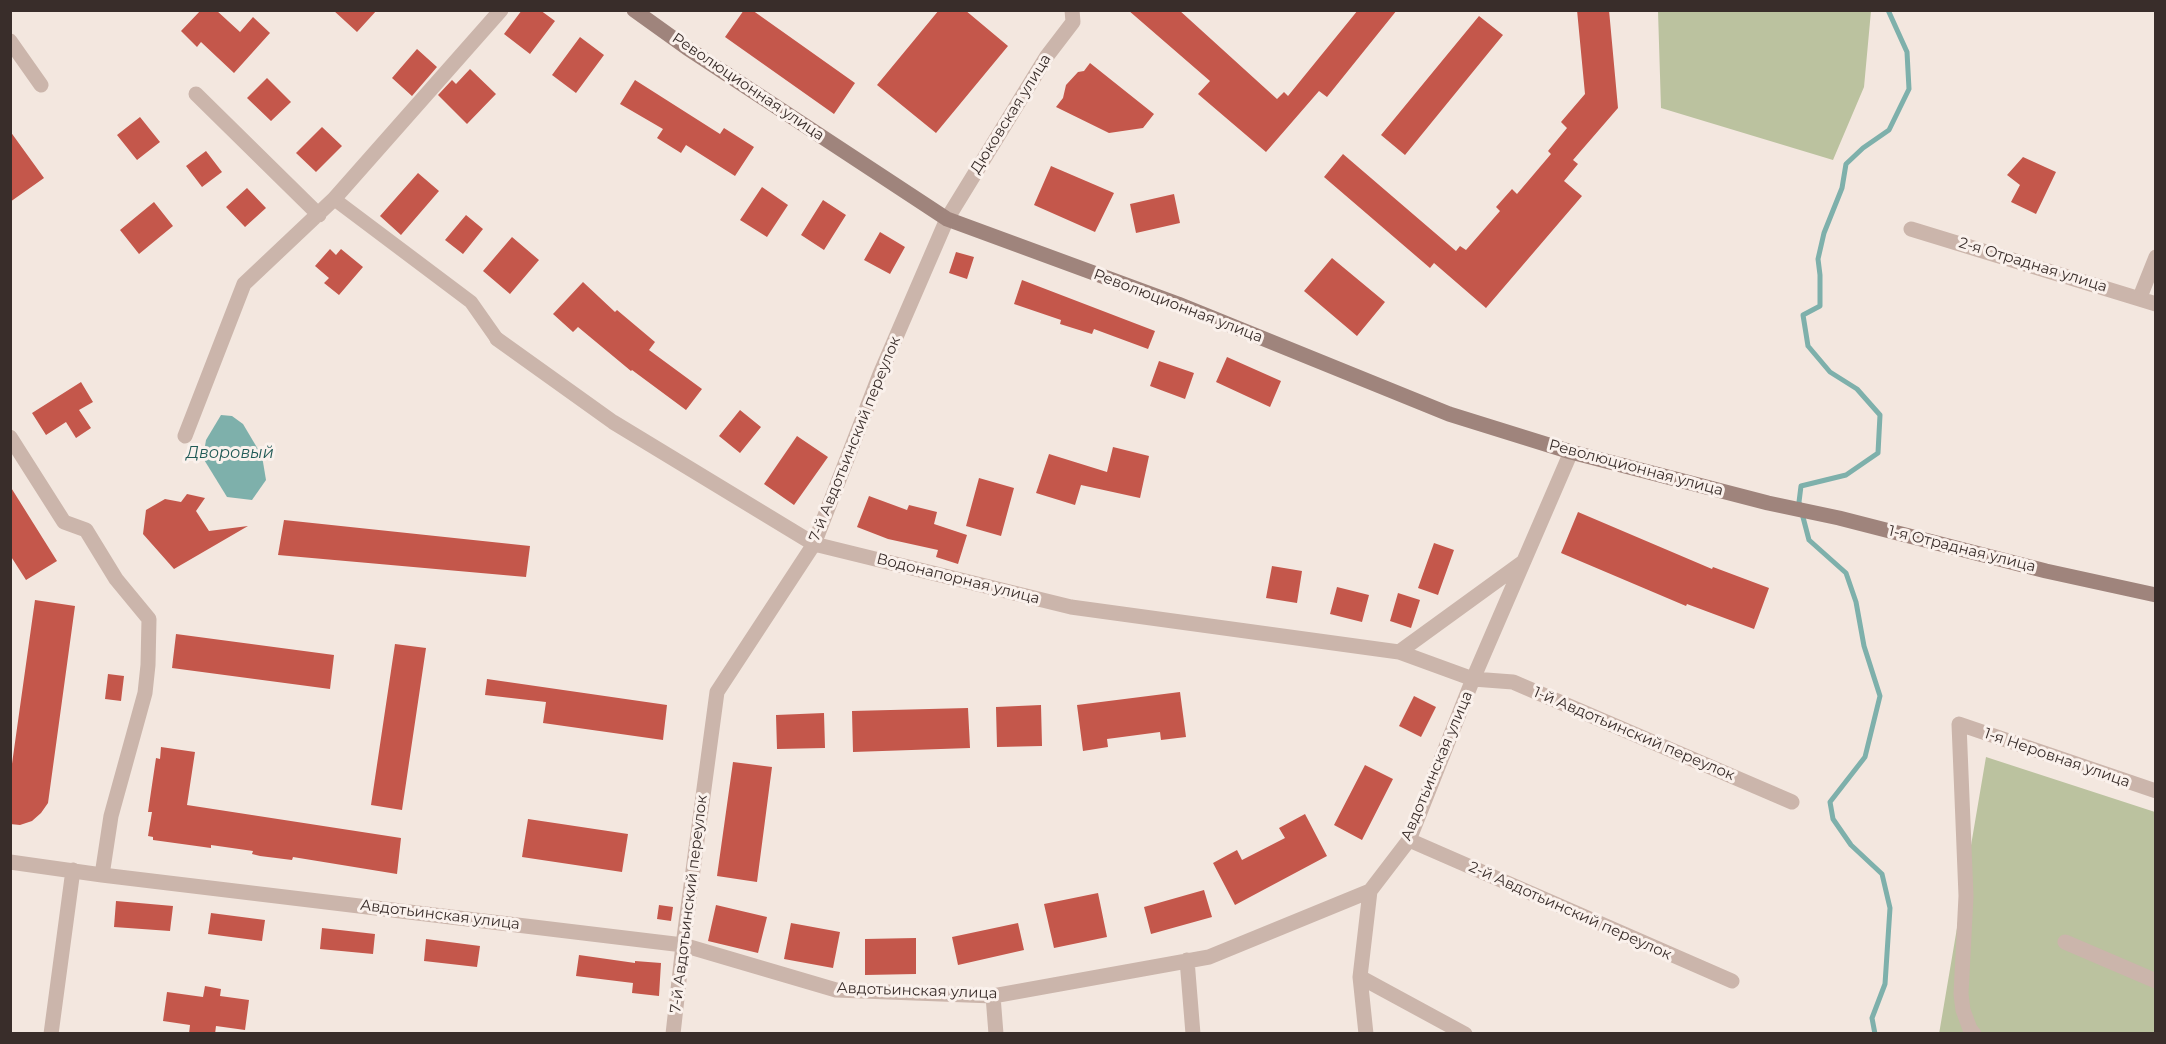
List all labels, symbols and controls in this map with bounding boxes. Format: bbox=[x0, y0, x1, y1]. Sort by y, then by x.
street label: Революционная улица bbox=[668, 29, 828, 145]
street label: Дюковская улица bbox=[967, 51, 1055, 177]
street label: 2-я Отрадная улица bbox=[1957, 234, 2109, 296]
street label: Революционная улица bbox=[1091, 265, 1265, 347]
street label: 7-й Авдотьинский переулок bbox=[806, 334, 904, 544]
street label: Революционная улица bbox=[1547, 436, 1725, 500]
water label: Дворовый bbox=[186, 443, 274, 463]
street label: 1-я Отрадная улица bbox=[1887, 522, 2037, 576]
street label: Водонапорная улица bbox=[875, 550, 1041, 608]
street label: 1-й Авдотьинский переулок bbox=[1531, 683, 1737, 785]
street label: Авдотьинская улица bbox=[1397, 688, 1477, 844]
street label: 1-я Неровная улица bbox=[1982, 725, 2132, 791]
street label: 7-й Авдотьинский переулок bbox=[667, 794, 711, 1014]
street label: 2-й Авдотьинский переулок bbox=[1466, 858, 1674, 964]
street label: Авдотьинская улица bbox=[359, 896, 521, 934]
street label: Авдотьинская улица bbox=[836, 979, 998, 1003]

